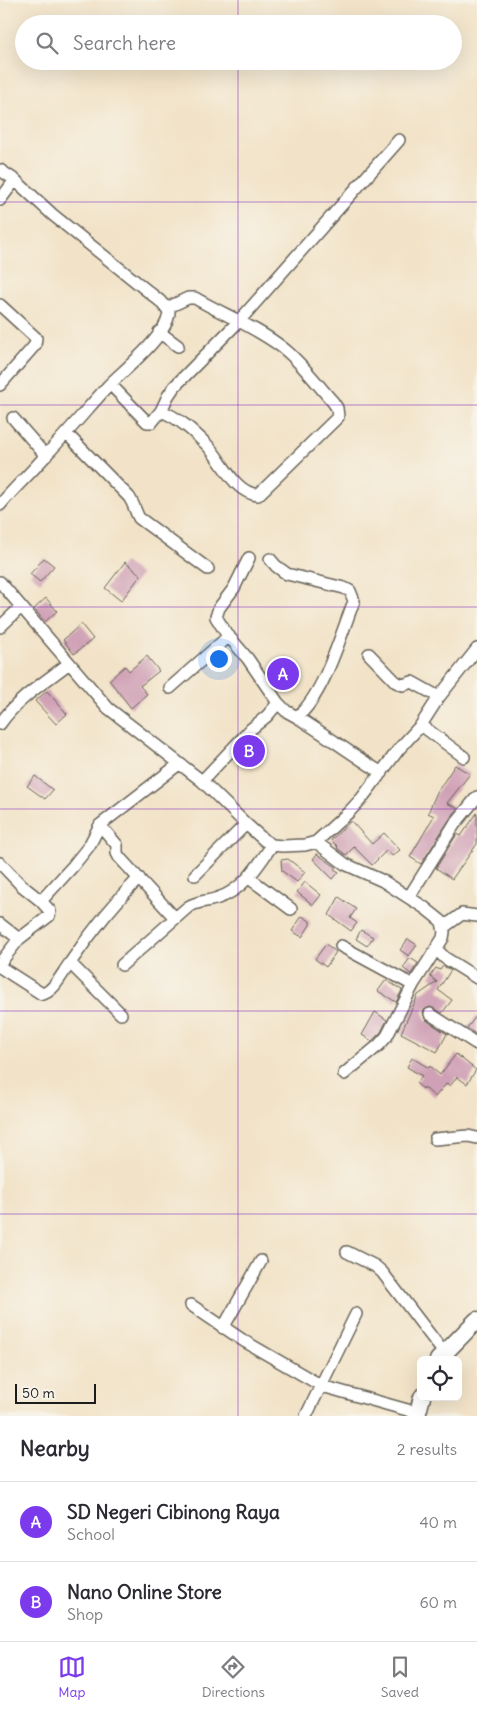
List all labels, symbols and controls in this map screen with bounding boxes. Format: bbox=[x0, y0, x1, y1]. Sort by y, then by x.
search box bbox=[15, 15, 462, 70]
icon: search bbox=[33, 29, 61, 57]
text: Search here bbox=[73, 31, 176, 55]
your location bbox=[206, 646, 232, 672]
pin: A bbox=[267, 655, 299, 693]
pin: B bbox=[233, 732, 265, 770]
map controls bbox=[417, 1356, 462, 1401]
button: locate bbox=[417, 1356, 462, 1401]
scale bar bbox=[15, 1381, 96, 1404]
text: 50 m bbox=[22, 1384, 55, 1402]
text: Nearby bbox=[20, 1435, 90, 1462]
text: 2 results bbox=[397, 1439, 457, 1459]
text: SD Negeri Cibinong Raya bbox=[67, 1500, 280, 1524]
text: A bbox=[31, 1512, 41, 1532]
text: 40 m bbox=[419, 1512, 457, 1532]
text: School bbox=[67, 1524, 115, 1544]
text: Nano Online Store bbox=[67, 1580, 222, 1604]
text: B bbox=[31, 1592, 41, 1612]
text: 60 m bbox=[419, 1592, 457, 1612]
text: Shop bbox=[67, 1604, 103, 1624]
tab: Map bbox=[58, 1653, 86, 1701]
tab: Directions bbox=[202, 1653, 265, 1701]
tab: Saved bbox=[381, 1653, 419, 1701]

